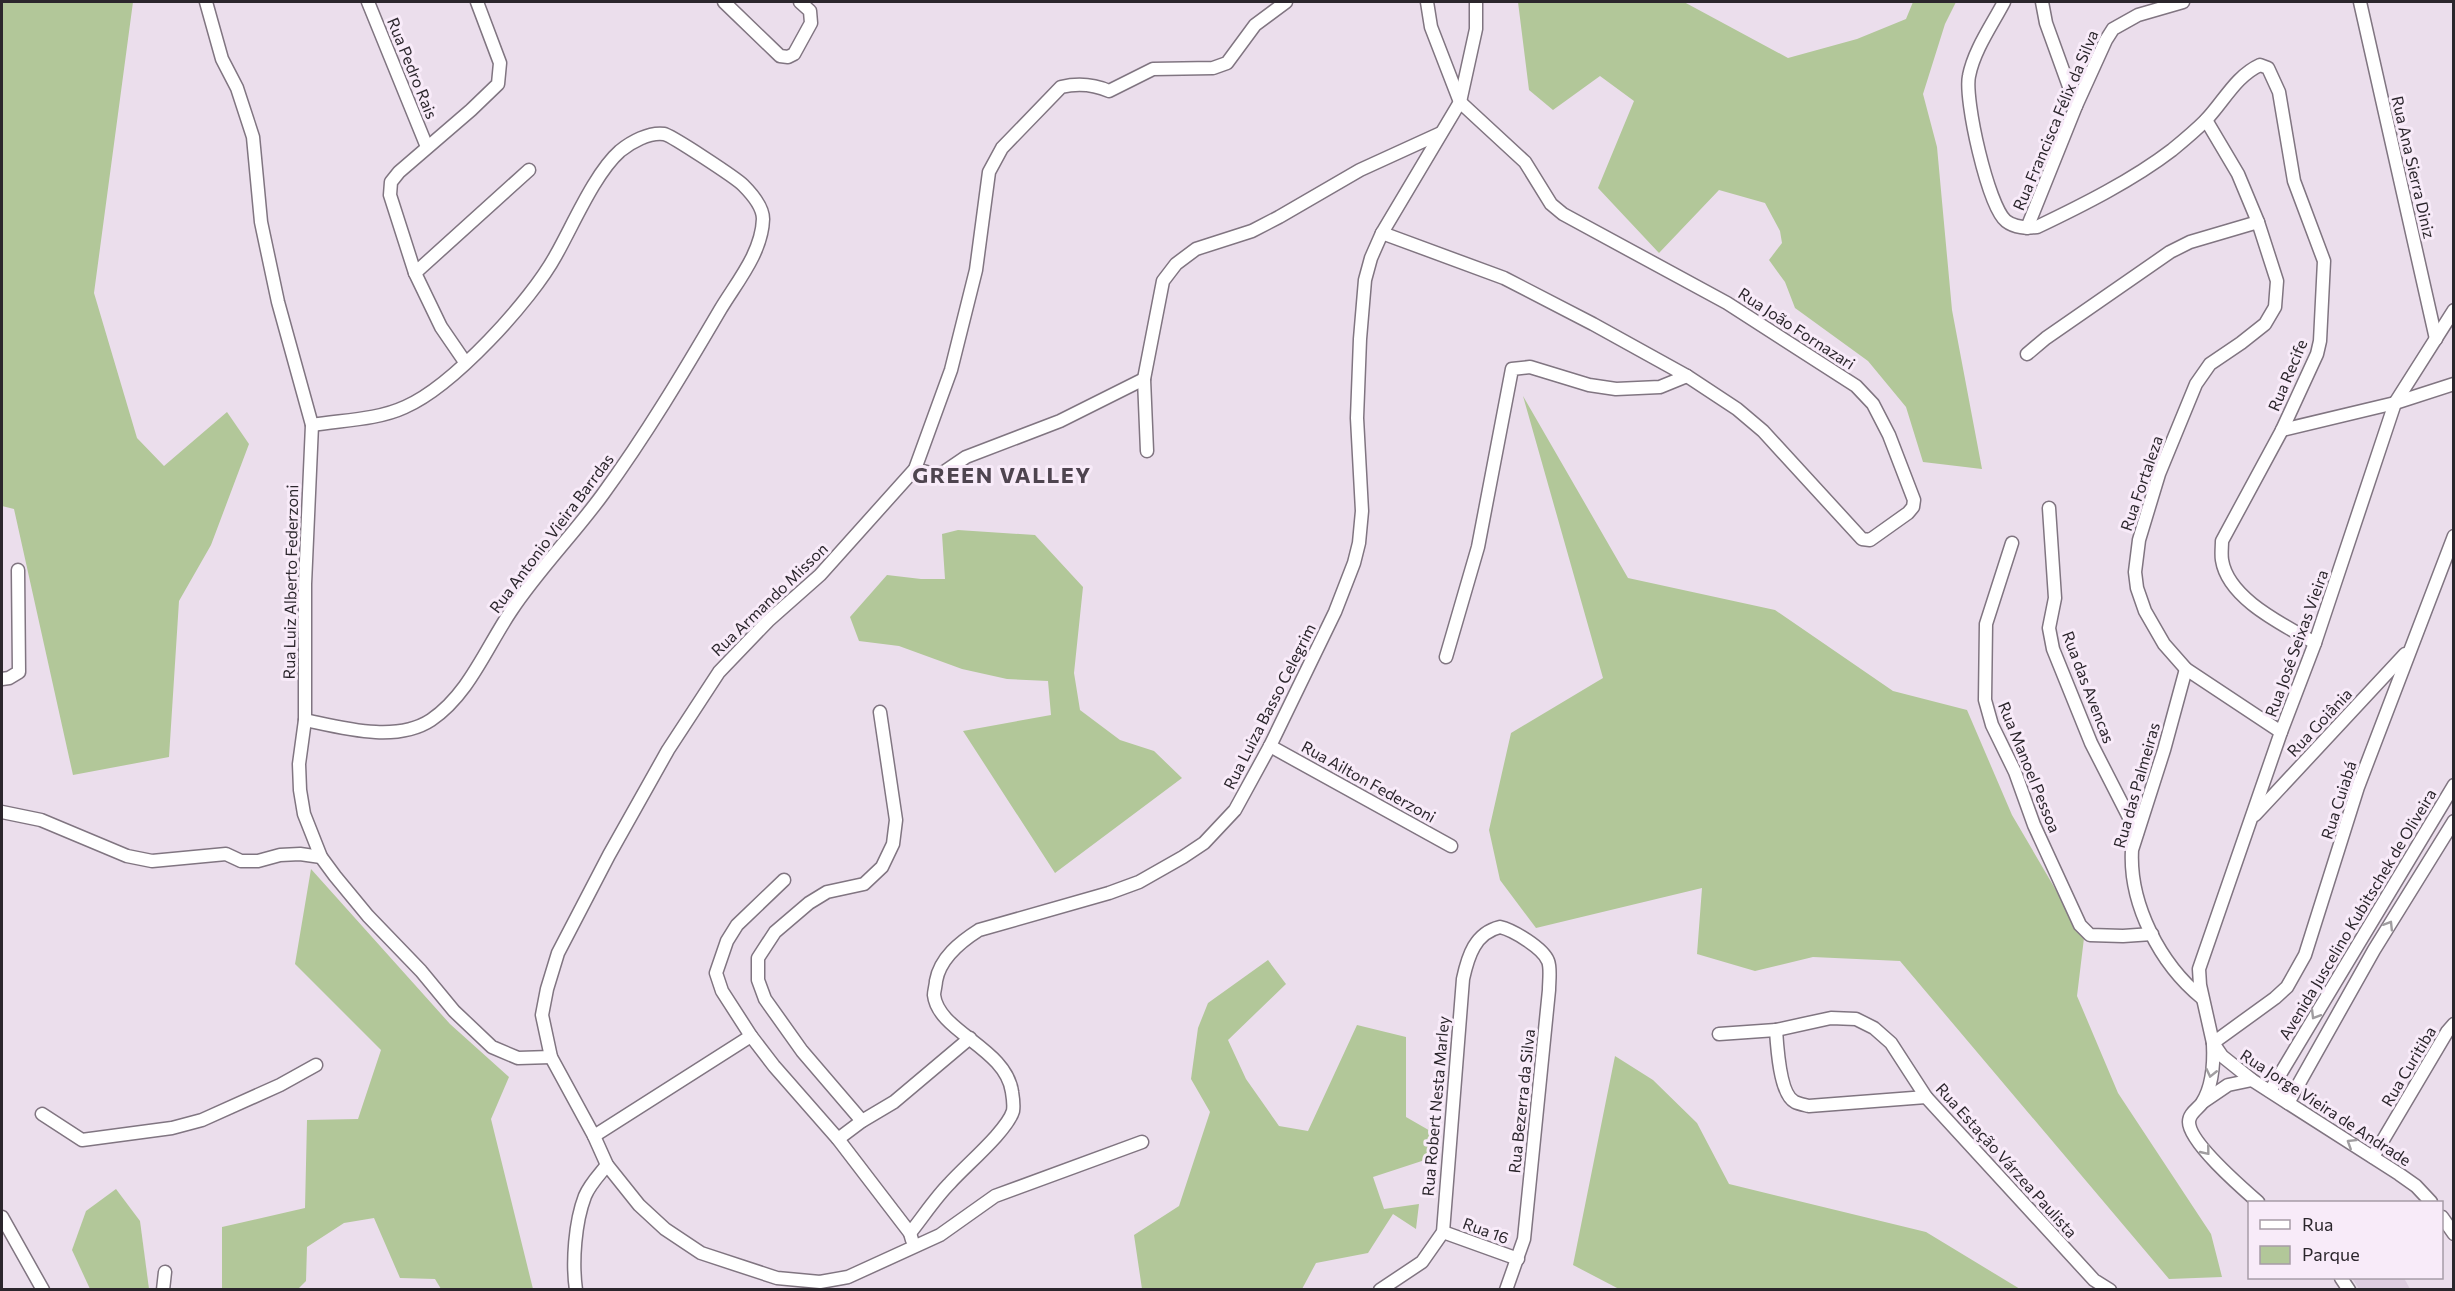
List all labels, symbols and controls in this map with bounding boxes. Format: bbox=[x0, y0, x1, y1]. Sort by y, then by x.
street label: Rua Pedro Rais bbox=[384, 15, 442, 121]
street label: Rua Francisca Félix da Silva bbox=[2008, 27, 2102, 213]
street label: Rua Ana Sierra Diniz bbox=[2388, 94, 2440, 240]
street label: Rua João Fornazari bbox=[1735, 283, 1859, 373]
street label: Rua Recife bbox=[2263, 336, 2311, 414]
street label: Rua Fortaleza bbox=[2116, 433, 2166, 533]
street label: Rua Antonio Vieira Barrdas bbox=[485, 450, 617, 616]
district label: GREEN VALLEY bbox=[912, 461, 1092, 488]
street label: Rua Luiz Alberto Federzoni bbox=[279, 484, 301, 680]
street label: Rua Armando Misson bbox=[707, 539, 831, 659]
street label: Rua José Seixas Vieira bbox=[2261, 567, 2331, 719]
street label: Rua Luiza Basso Celegrim bbox=[1219, 620, 1319, 792]
street label: Rua das Avencas bbox=[2059, 628, 2119, 746]
street label: Rua Goiânia bbox=[2283, 684, 2355, 760]
street label: Rua Manoel Pessoa bbox=[1995, 699, 2065, 835]
street label: Rua das Palmeiras bbox=[2109, 720, 2163, 850]
street label: Rua Ailton Federzoni bbox=[1299, 736, 1439, 826]
street label: Rua Cuiabá bbox=[2316, 758, 2360, 842]
street label: Avenida Juscelino Kubitschek de Oliveira bbox=[2274, 785, 2440, 1043]
one-way arrow bbox=[2382, 921, 2394, 931]
one-way arrow bbox=[2310, 1009, 2322, 1019]
street label: Rua Robert Nesta Marley bbox=[1418, 1015, 1452, 1197]
street label: Rua Curitiba bbox=[2377, 1023, 2439, 1109]
street label: Rua Bezerra da Silva bbox=[1504, 1028, 1538, 1174]
street label: Rua Jorge Vieira de Andrade bbox=[2237, 1045, 2415, 1169]
one-way arrow bbox=[2205, 1068, 2218, 1078]
street label: Rua Estação Várzea Paulista bbox=[1932, 1079, 2082, 1241]
one-way arrow bbox=[2347, 1138, 2357, 1150]
one-way arrow bbox=[2199, 1144, 2210, 1155]
legend bbox=[2248, 1201, 2443, 1279]
street label: Rua 16 bbox=[1460, 1213, 1512, 1247]
text: Rua bbox=[2302, 1213, 2333, 1235]
text: Parque bbox=[2302, 1243, 2360, 1265]

